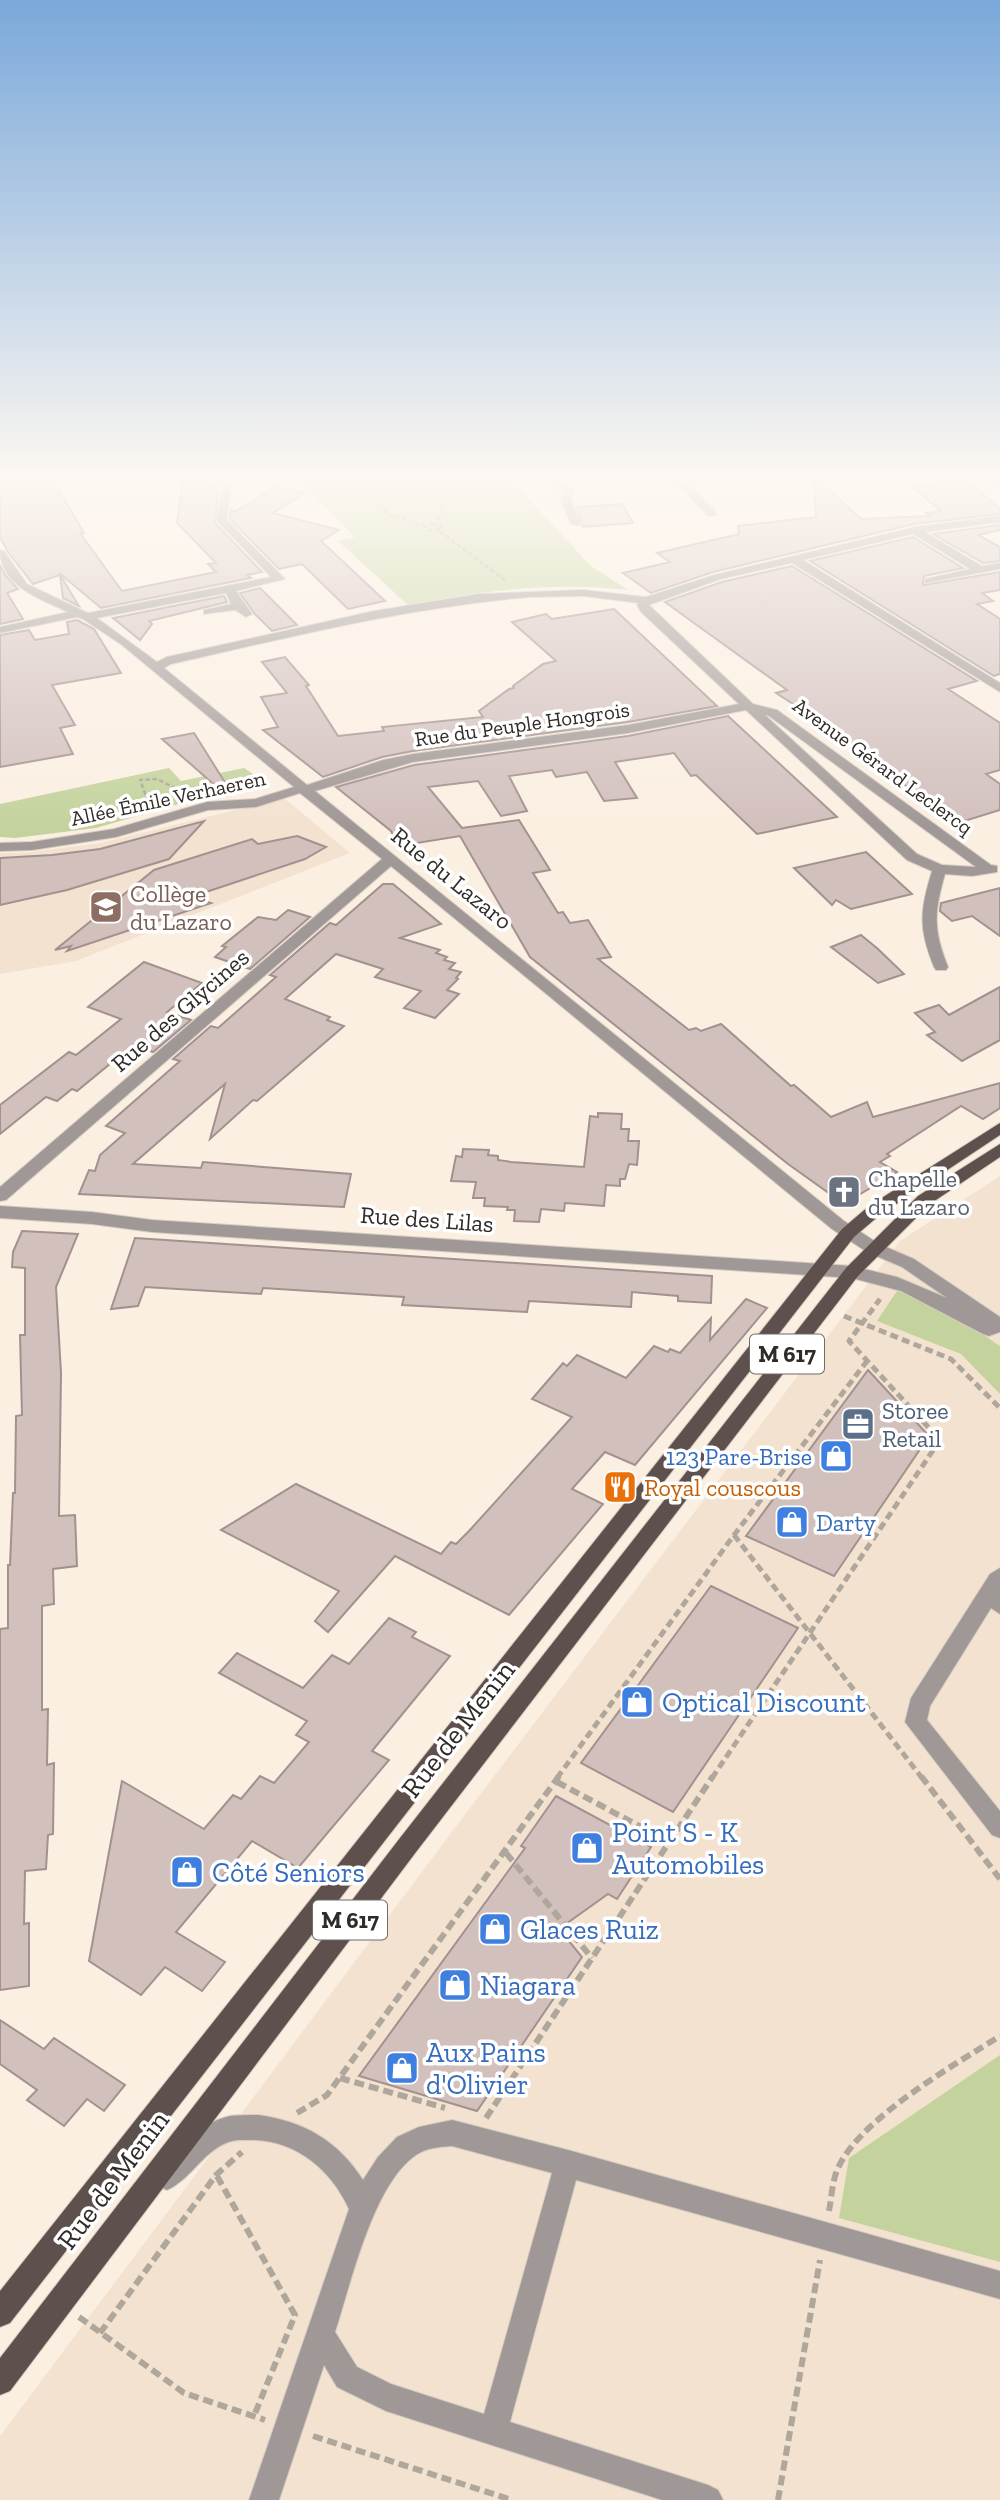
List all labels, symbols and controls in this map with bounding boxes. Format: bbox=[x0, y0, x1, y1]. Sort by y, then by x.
street label: Avenue Gérard Leclercq bbox=[788, 692, 978, 840]
street label: Rue du Peuple Hongrois bbox=[413, 697, 631, 751]
street label: Allée Émile Verhaeren bbox=[68, 765, 268, 831]
street label: Rue du Lazaro bbox=[386, 821, 518, 935]
place label: Collège du Lazaro bbox=[130, 879, 232, 936]
school or university icon: Collège du Lazaro bbox=[87, 888, 125, 926]
street label: Rue des Glycines bbox=[105, 942, 255, 1078]
place label: Chapelle du Lazaro bbox=[868, 1164, 970, 1221]
church icon: Chapelle du Lazaro bbox=[825, 1173, 863, 1211]
street label: Rue des Lilas bbox=[359, 1200, 495, 1238]
road number: M 617 bbox=[750, 1334, 824, 1373]
place label: Storee Retail bbox=[882, 1396, 949, 1453]
office icon: Storee Retail bbox=[839, 1405, 877, 1443]
shop icon: 123 Pare-Brise bbox=[817, 1437, 855, 1475]
place label: 123 Pare-Brise bbox=[666, 1442, 812, 1471]
restaurant icon: Royal couscous bbox=[601, 1468, 639, 1506]
place label: Royal couscous bbox=[644, 1473, 801, 1502]
shop icon: Darty bbox=[773, 1503, 811, 1541]
place label: Darty bbox=[816, 1508, 876, 1537]
street label: Rue de Menin bbox=[394, 1654, 522, 1804]
shop icon: Optical Discount bbox=[618, 1683, 656, 1721]
place label: Optical Discount bbox=[662, 1686, 866, 1719]
place label: Point S - K Automobiles bbox=[612, 1816, 764, 1881]
shop icon: Point S - K Automobiles bbox=[568, 1829, 606, 1867]
shop icon: Côté Seniors bbox=[168, 1853, 206, 1891]
place label: Côté Seniors bbox=[212, 1856, 365, 1889]
road number: M 617 bbox=[313, 1900, 387, 1940]
shop icon: Glaces Ruiz bbox=[476, 1910, 514, 1948]
place label: Glaces Ruiz bbox=[520, 1913, 659, 1946]
shop icon: Niagara bbox=[436, 1966, 474, 2004]
place label: Niagara bbox=[480, 1969, 576, 2002]
place label: Aux Pains d'Olivier bbox=[426, 2036, 546, 2101]
shop icon: Aux Pains d'Olivier bbox=[383, 2049, 421, 2087]
street label: Rue de Menin bbox=[50, 2104, 176, 2256]

